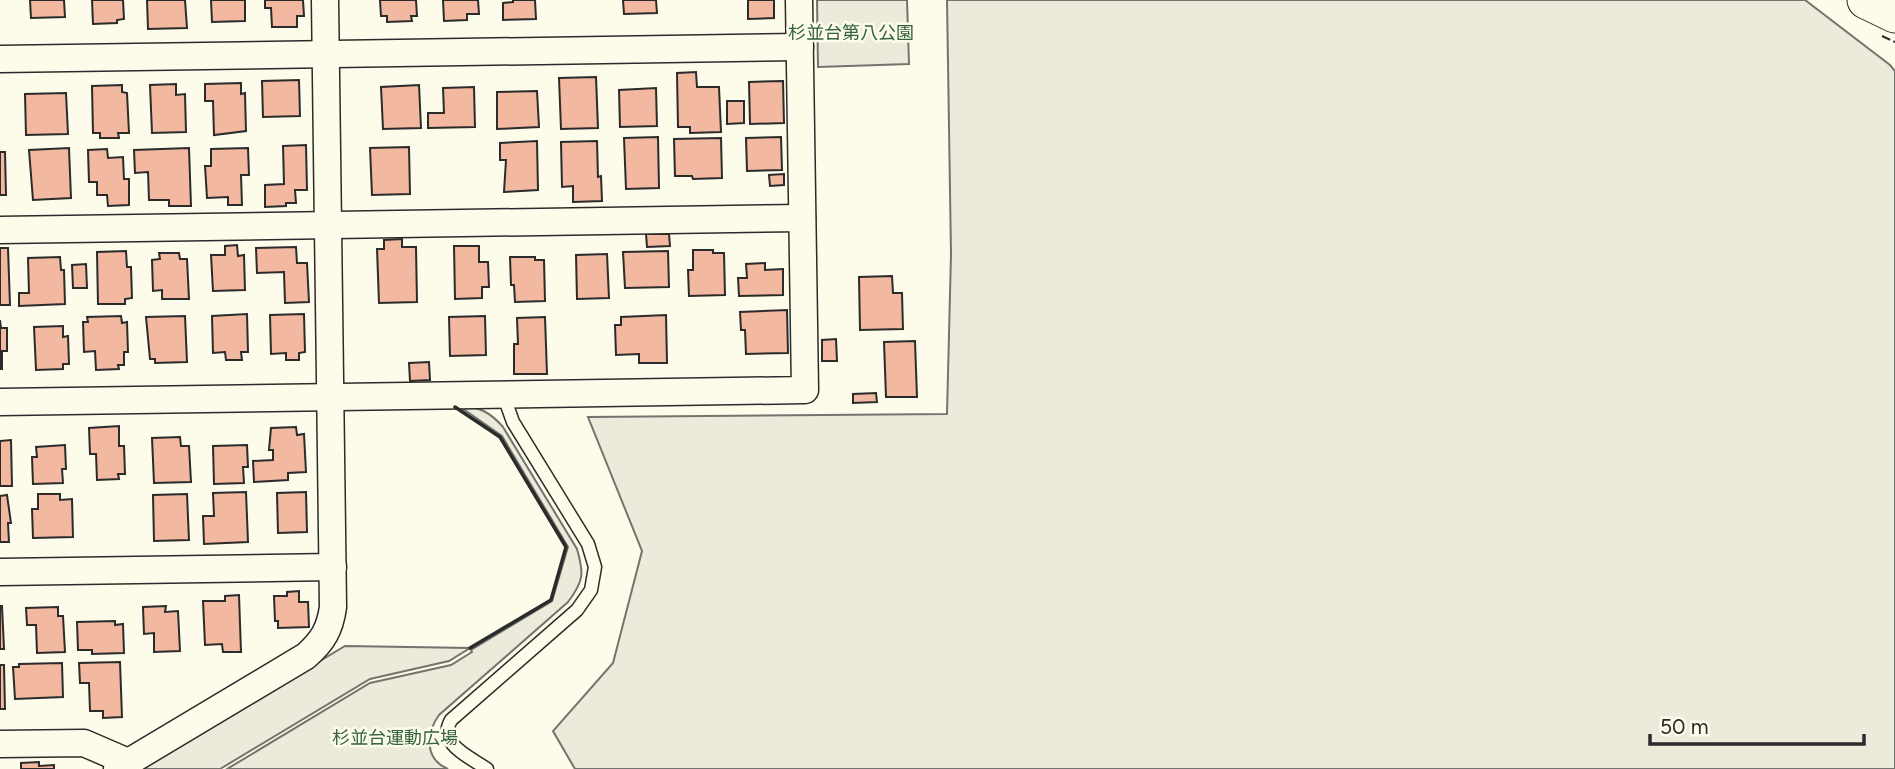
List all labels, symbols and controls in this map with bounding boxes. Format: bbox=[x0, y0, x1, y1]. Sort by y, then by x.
park label: 杉並台第八公園 bbox=[788, 22, 914, 44]
scale bar bbox=[1650, 702, 1864, 746]
text: 50 m bbox=[1660, 714, 1709, 739]
park label: 杉並台運動広場 bbox=[332, 727, 458, 749]

